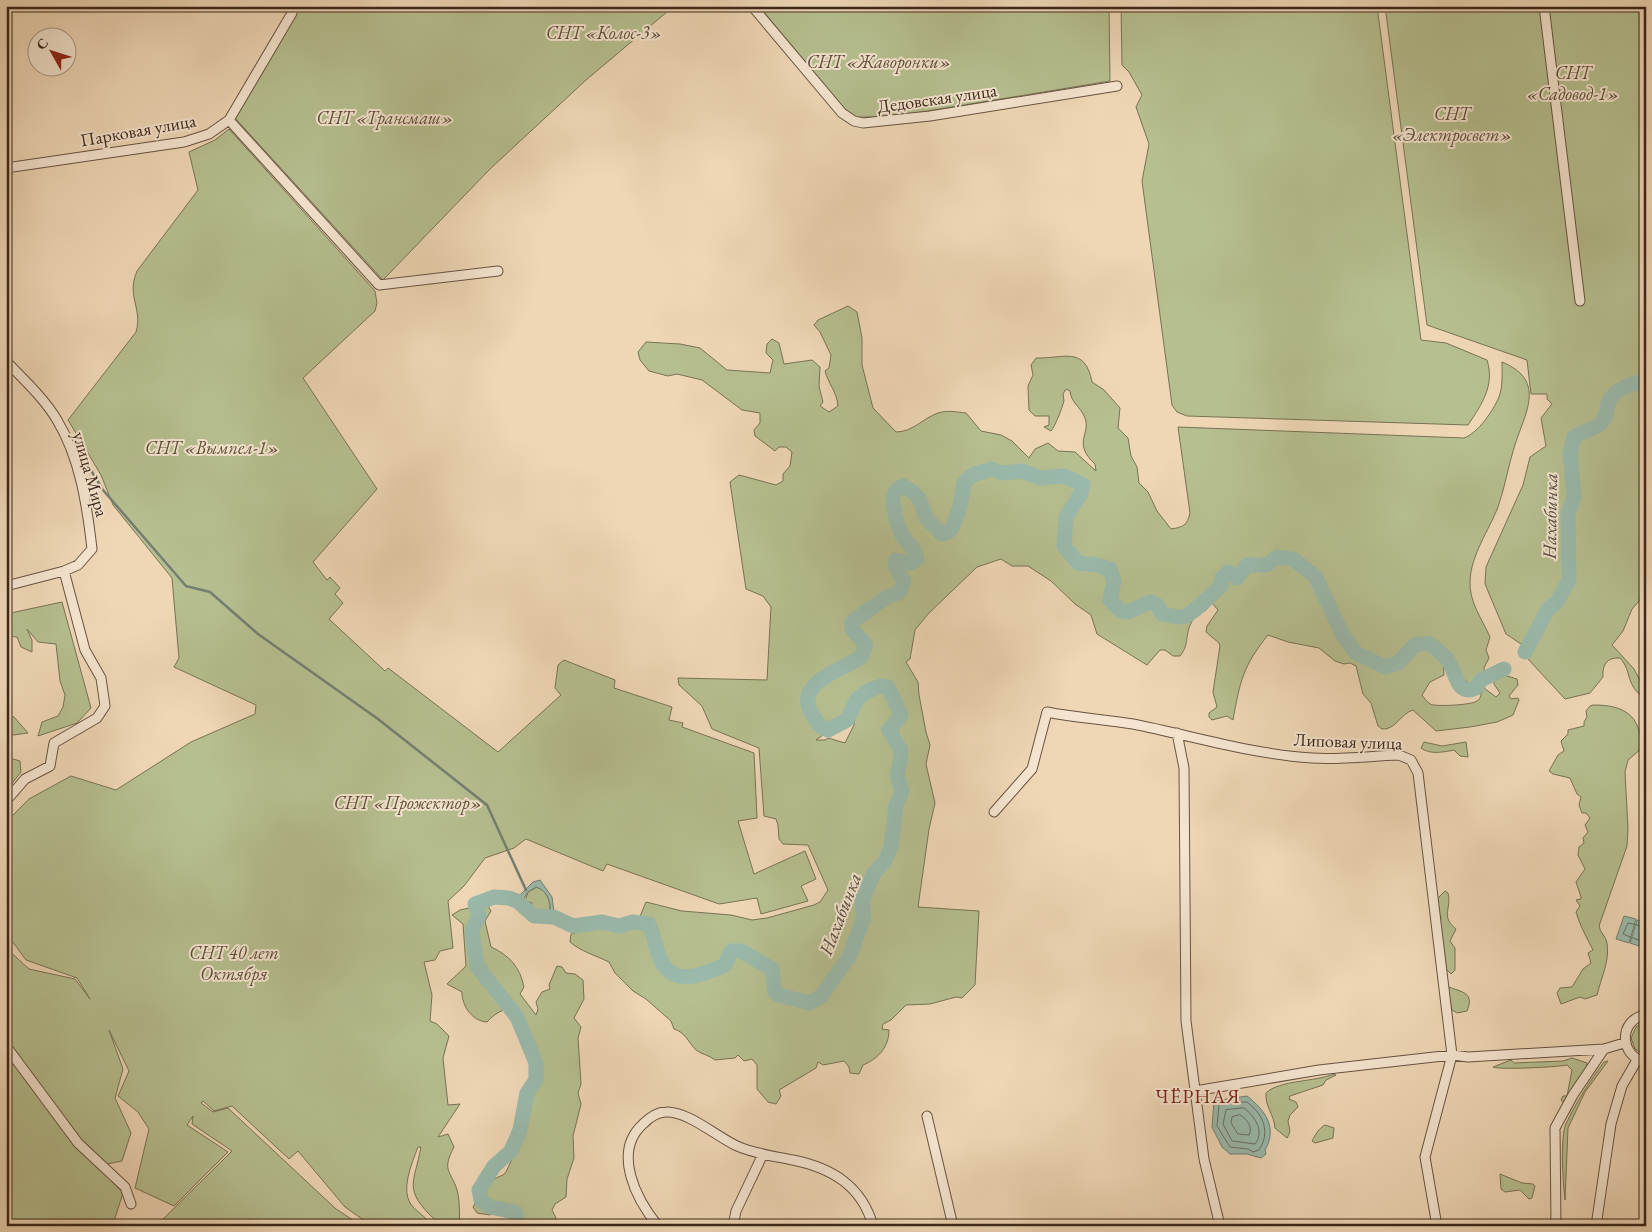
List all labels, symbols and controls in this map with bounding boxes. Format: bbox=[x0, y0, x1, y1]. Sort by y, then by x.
park label: СНТ «Колос-3» bbox=[546, 21, 662, 44]
north arrow bbox=[28, 28, 78, 78]
text: С bbox=[32, 34, 52, 53]
park label: СНТ «Жаворонки» bbox=[807, 50, 951, 74]
park label: СНТ «Садовод-1» bbox=[1527, 61, 1619, 105]
street label: Дедовская улица bbox=[876, 78, 999, 118]
park label: СНТ «Электросвет» bbox=[1392, 102, 1512, 147]
park label: СНТ «Трансмаш» bbox=[317, 106, 453, 130]
street label: Парковая улица bbox=[78, 108, 198, 151]
street label: улица Мира bbox=[68, 429, 114, 520]
park label: СНТ «Вымпел-1» bbox=[145, 436, 279, 459]
water label: Нахабинка bbox=[1537, 473, 1563, 560]
street label: Липовая улица bbox=[1293, 728, 1404, 754]
park label: СНТ «Прожектор» bbox=[334, 791, 482, 815]
water label: Нахабинка bbox=[813, 869, 867, 960]
park label: СНТ 40 лет Октября bbox=[189, 941, 279, 986]
district label: ЧЁРНАЯ bbox=[1155, 1083, 1241, 1109]

